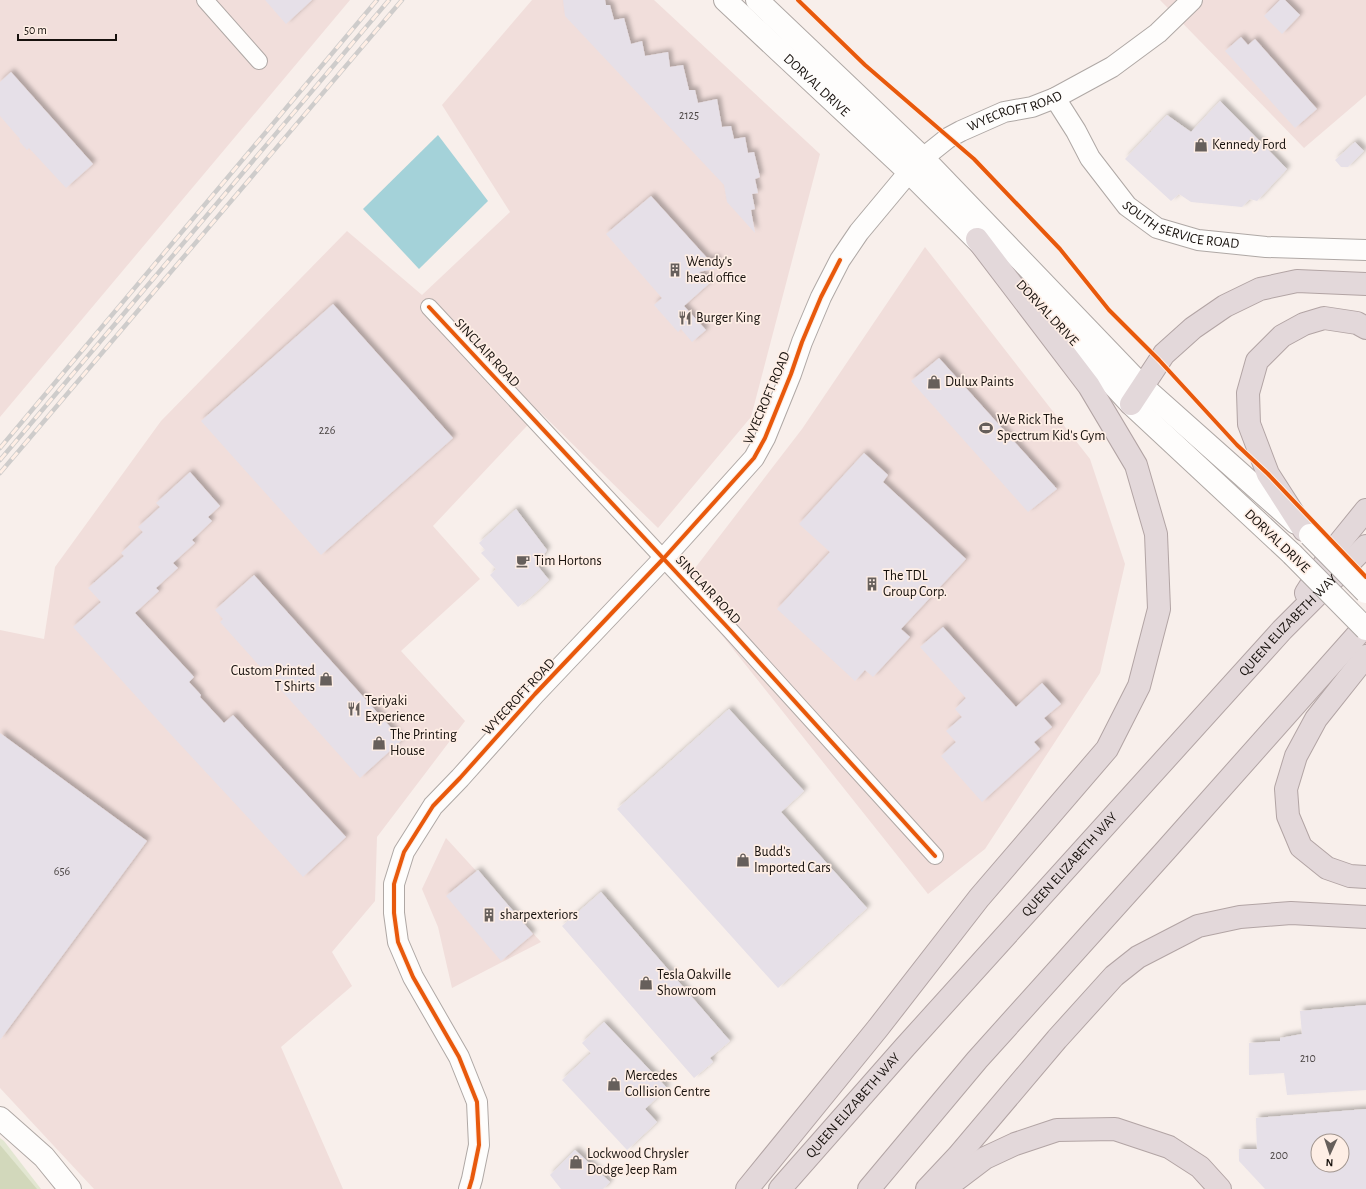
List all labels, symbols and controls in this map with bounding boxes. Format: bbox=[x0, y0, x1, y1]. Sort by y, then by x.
scale bar bbox=[18, 16, 116, 42]
text: 50 m bbox=[24, 24, 47, 36]
street label: DORVAL DRIVE bbox=[781, 51, 852, 119]
street label: WYECROFT ROAD bbox=[965, 88, 1065, 134]
house number: 2125 bbox=[679, 109, 699, 121]
shop icon: Kennedy Ford bbox=[1193, 137, 1209, 153]
place label: Kennedy Ford bbox=[1212, 138, 1286, 152]
street label: SOUTH SERVICE ROAD bbox=[1119, 199, 1240, 251]
place label: Wendy's head office bbox=[686, 255, 746, 285]
building icon: Wendy's head office bbox=[667, 262, 683, 278]
street label: DORVAL DRIVE bbox=[1013, 277, 1081, 349]
restaurant icon: Burger King bbox=[677, 310, 693, 326]
place label: Burger King bbox=[696, 311, 760, 325]
street label: SINCLAIR ROAD bbox=[452, 316, 522, 390]
street label: WYECROFT ROAD bbox=[741, 350, 793, 446]
shop icon: Dulux Paints bbox=[926, 374, 942, 390]
place label: Dulux Paints bbox=[945, 375, 1014, 389]
place label: We Rick The Spectrum Kid's Gym bbox=[997, 413, 1106, 443]
sports icon: We Rick The Spectrum Kid's Gym bbox=[978, 420, 994, 436]
house number: 226 bbox=[319, 424, 336, 436]
street label: DORVAL DRIVE bbox=[1242, 507, 1312, 575]
cafe icon: Tim Hortons bbox=[515, 553, 531, 569]
street label: SINCLAIR ROAD bbox=[673, 553, 743, 627]
place label: Tim Hortons bbox=[534, 554, 602, 568]
place label: The TDL Group Corp. bbox=[883, 569, 947, 599]
street label: QUEEN ELIZABETH WAY bbox=[1237, 571, 1341, 679]
building icon: The TDL Group Corp. bbox=[864, 576, 880, 592]
street label: WYECROFT ROAD bbox=[480, 656, 558, 738]
place label: Custom Printed T Shirts bbox=[231, 664, 315, 694]
shop icon: Custom Printed T Shirts bbox=[318, 671, 334, 687]
place label: Teriyaki Experience bbox=[365, 694, 425, 724]
restaurant icon: Teriyaki Experience bbox=[346, 701, 362, 717]
place label: The Printing House bbox=[390, 728, 457, 758]
shop icon: The Printing House bbox=[371, 735, 387, 751]
street label: QUEEN ELIZABETH WAY bbox=[1019, 809, 1121, 919]
place label: Budd's Imported Cars bbox=[754, 845, 831, 875]
shop icon: Budd's Imported Cars bbox=[735, 852, 751, 868]
house number: 656 bbox=[54, 865, 71, 877]
building icon: sharpexteriors bbox=[481, 907, 497, 923]
place label: sharpexteriors bbox=[500, 908, 578, 922]
place label: Tesla Oakville Showroom bbox=[657, 968, 731, 998]
shop icon: Tesla Oakville Showroom bbox=[638, 975, 654, 991]
street label: QUEEN ELIZABETH WAY bbox=[803, 1050, 904, 1161]
house number: 210 bbox=[1300, 1052, 1316, 1064]
place label: Mercedes Collision Centre bbox=[625, 1069, 710, 1099]
shop icon: Mercedes Collision Centre bbox=[606, 1076, 622, 1092]
north arrow bbox=[1310, 1133, 1350, 1173]
place label: Lockwood Chrysler Dodge Jeep Ram bbox=[587, 1147, 689, 1177]
house number: 200 bbox=[1270, 1149, 1288, 1161]
shop icon: Lockwood Chrysler Dodge Jeep Ram bbox=[568, 1154, 584, 1170]
text: N bbox=[1325, 1157, 1334, 1168]

